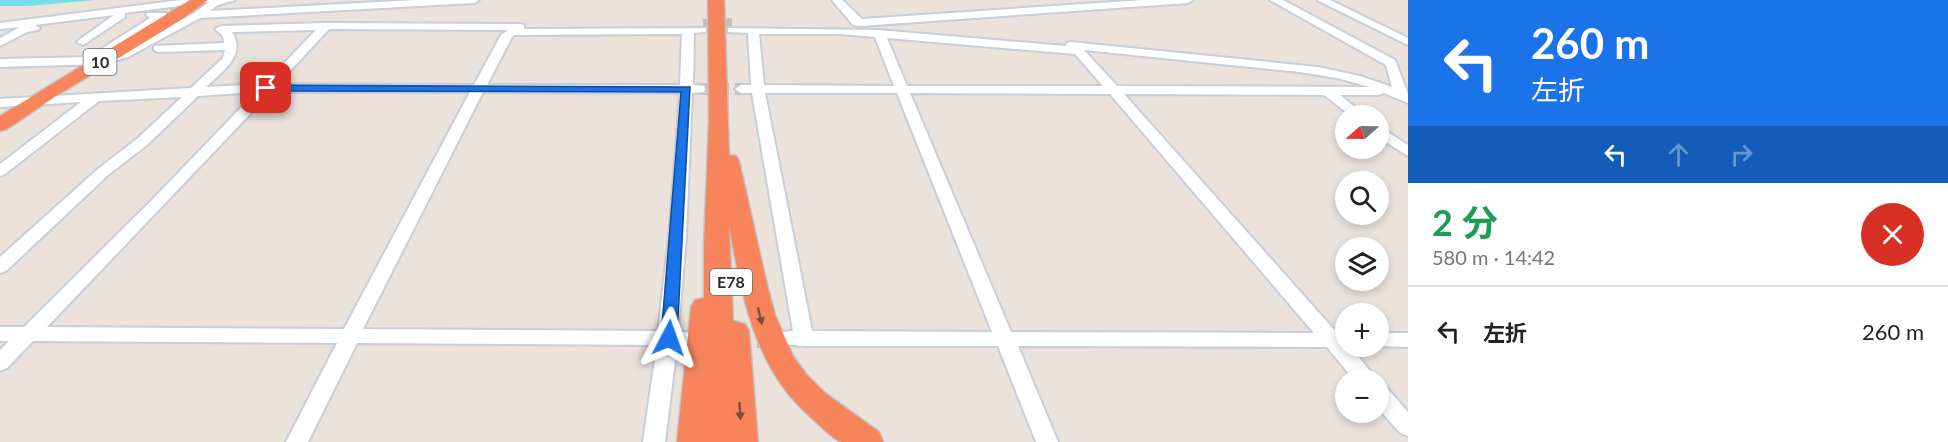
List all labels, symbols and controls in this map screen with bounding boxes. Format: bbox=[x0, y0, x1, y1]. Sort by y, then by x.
text: 260 m bbox=[1531, 18, 1649, 68]
icon: left bbox=[1432, 24, 1510, 102]
road number: 10 bbox=[84, 49, 116, 75]
pin bbox=[240, 62, 291, 113]
icon: arrive bbox=[249, 71, 282, 104]
text: 左折 bbox=[1531, 73, 1585, 106]
north arrow bbox=[1335, 105, 1389, 159]
map controls bbox=[1335, 105, 1389, 423]
icon: left bbox=[1599, 138, 1632, 171]
icon: ahead bbox=[1662, 138, 1695, 171]
icon: right bbox=[1725, 138, 1758, 171]
button: search bbox=[1335, 171, 1389, 225]
text: 2 分 bbox=[1432, 200, 1498, 244]
button: close bbox=[1861, 203, 1924, 266]
button: layers bbox=[1335, 237, 1389, 291]
text: 580 m · 14:42 bbox=[1432, 245, 1555, 269]
road number: E78 bbox=[710, 269, 752, 295]
button: + bbox=[1335, 303, 1389, 357]
position arrow bbox=[637, 306, 701, 370]
one-way arrow bbox=[756, 306, 766, 325]
icon: left bbox=[1432, 315, 1465, 348]
text: 260 m bbox=[1862, 318, 1924, 345]
text: 左折 bbox=[1483, 319, 1527, 346]
button: − bbox=[1335, 369, 1389, 423]
one-way arrow bbox=[735, 402, 745, 421]

